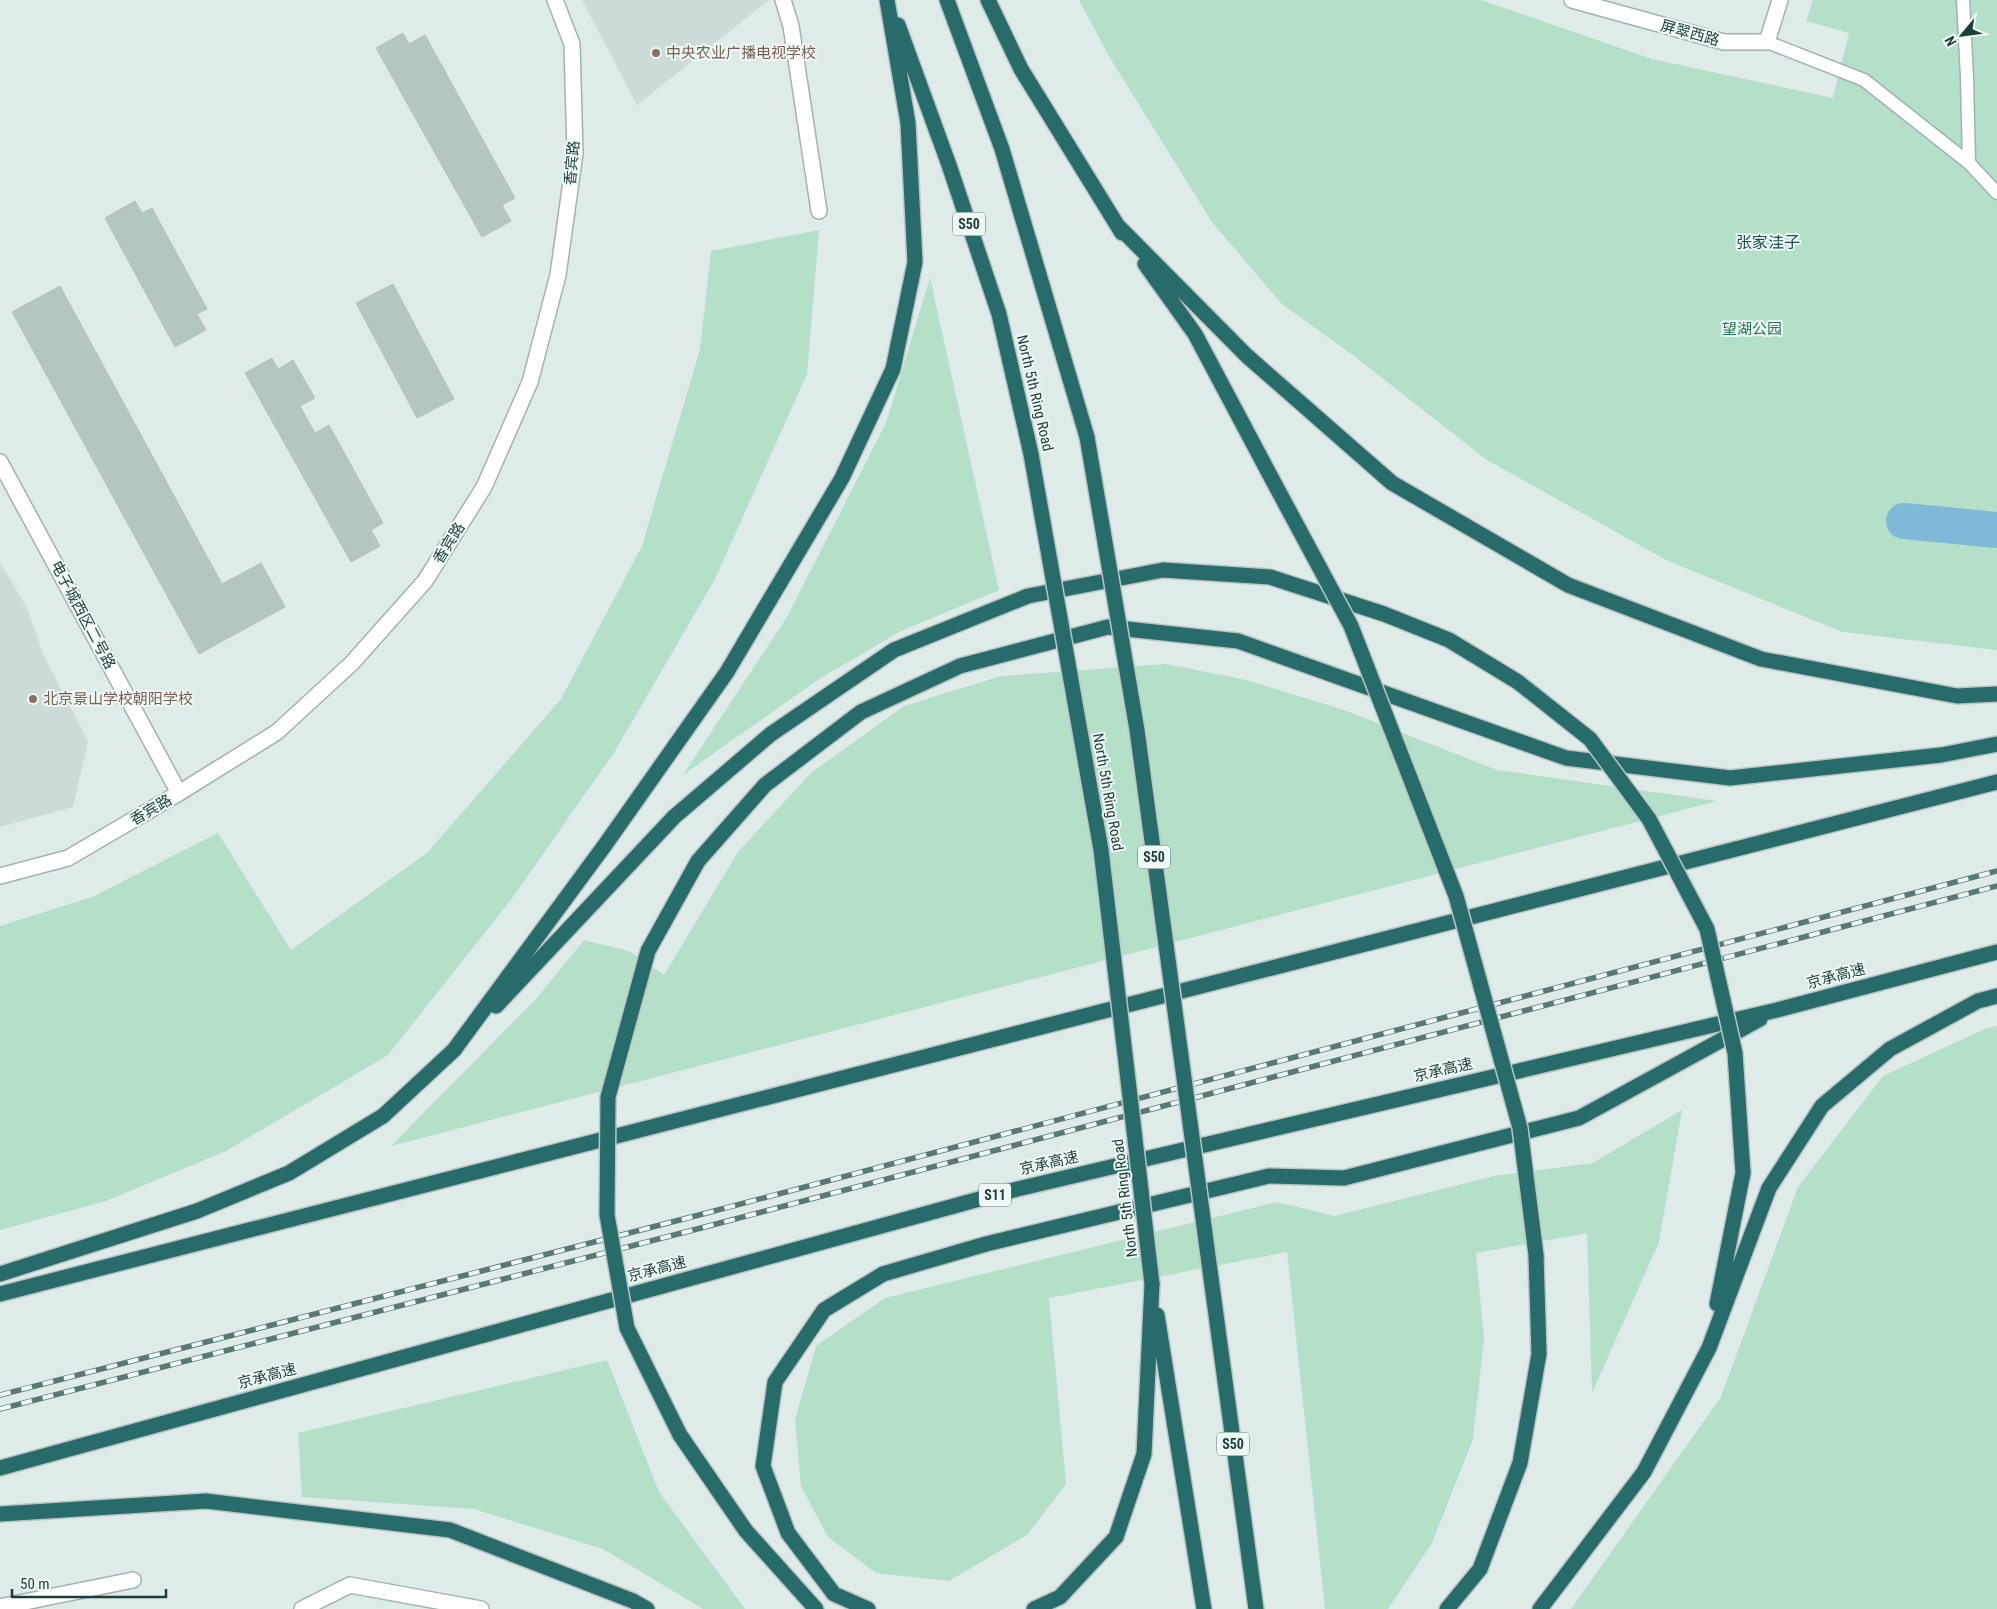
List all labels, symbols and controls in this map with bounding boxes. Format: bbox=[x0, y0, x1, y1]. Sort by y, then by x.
north arrow bbox=[1937, 10, 1987, 60]
street label: 屏翠西路 bbox=[1659, 17, 1721, 49]
text: N bbox=[1942, 34, 1960, 49]
place label: 中央农业广播电视学校 bbox=[666, 44, 816, 62]
marker: 中央农业广播电视学校 bbox=[650, 47, 662, 59]
street label: 香宾路 bbox=[561, 140, 583, 186]
road number: S50 bbox=[953, 212, 985, 235]
district label: 张家洼子 bbox=[1736, 233, 1800, 252]
park label: 望湖公园 bbox=[1722, 320, 1782, 338]
street label: North 5th Ring Road bbox=[1013, 333, 1057, 453]
street label: 香宾路 bbox=[429, 519, 469, 567]
street label: 电子城西区二号路 bbox=[47, 558, 119, 672]
place label: 北京景山学校朝阳学校 bbox=[43, 690, 193, 708]
marker: 北京景山学校朝阳学校 bbox=[27, 693, 39, 705]
street label: North 5th Ring Road bbox=[1089, 732, 1127, 852]
street label: 香宾路 bbox=[127, 791, 175, 829]
road number: S50 bbox=[1138, 846, 1170, 869]
street label: 京承高速 bbox=[1805, 960, 1867, 992]
street label: 京承高速 bbox=[1412, 1054, 1474, 1086]
street label: North 5th Ring Road bbox=[1109, 1138, 1141, 1258]
street label: 京承高速 bbox=[1018, 1147, 1080, 1179]
road number: S11 bbox=[979, 1184, 1011, 1206]
street label: 京承高速 bbox=[626, 1253, 688, 1285]
street label: 京承高速 bbox=[236, 1360, 298, 1392]
road number: S50 bbox=[1217, 1432, 1249, 1456]
scale bar bbox=[12, 1566, 166, 1598]
text: 50 m bbox=[20, 1575, 50, 1593]

